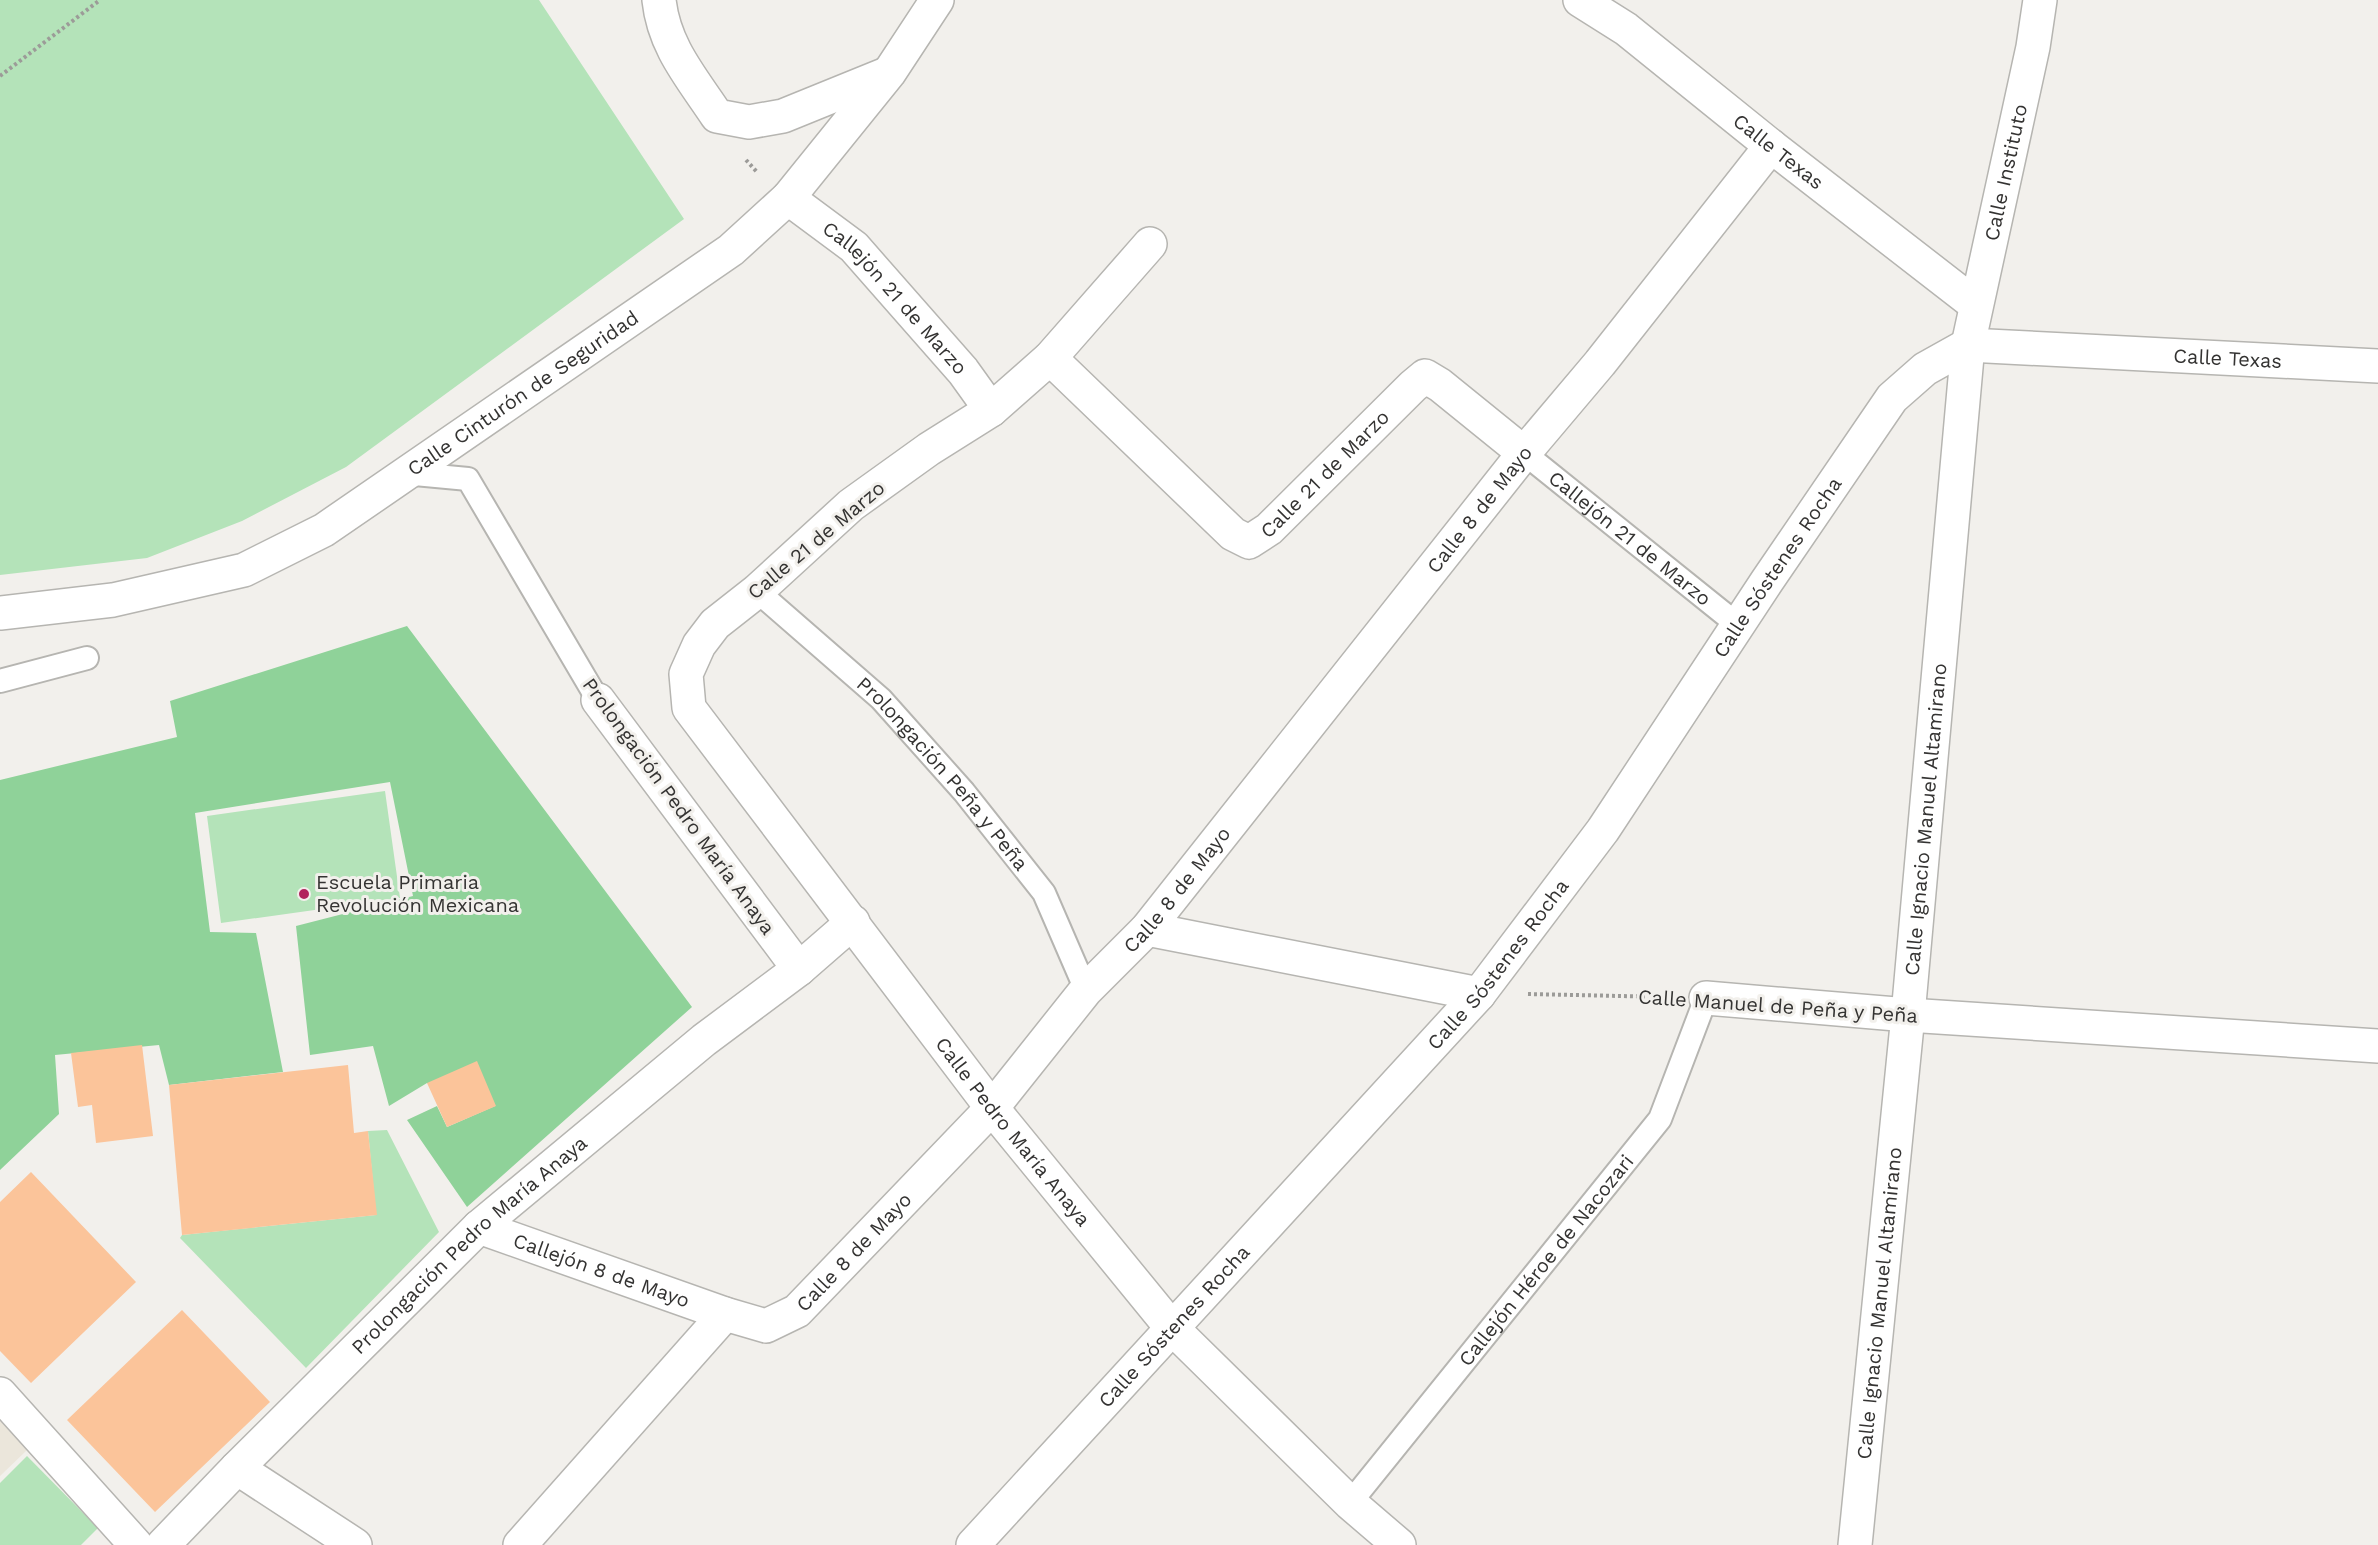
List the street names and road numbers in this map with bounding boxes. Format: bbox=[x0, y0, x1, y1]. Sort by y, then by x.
street label: Calle Instituto bbox=[1979, 102, 2032, 243]
street label: Calle Texas bbox=[1728, 108, 1829, 194]
street label: Callejón 21 de Marzo bbox=[818, 216, 972, 379]
street label: Calle Cinturón de Seguridad bbox=[403, 305, 643, 481]
street label: Calle Texas bbox=[2173, 344, 2282, 373]
street label: Calle 21 de Marzo bbox=[1256, 405, 1394, 543]
street label: Calle 8 de Mayo bbox=[1422, 441, 1537, 578]
street label: Callejón 21 de Marzo bbox=[1544, 466, 1716, 611]
street label: Calle Sóstenes Rocha bbox=[1708, 472, 1846, 662]
street label: Calle 21 de Marzo bbox=[742, 476, 890, 604]
street label: Calle Ignacio Manuel Altamirano bbox=[1900, 662, 1951, 977]
street label: Prolongación Peña y Peña bbox=[852, 671, 1033, 875]
street label: Prolongación Pedro María Anaya bbox=[578, 673, 780, 939]
street label: Calle 8 de Mayo bbox=[1118, 822, 1235, 958]
street label: Calle Sóstenes Rocha bbox=[1422, 874, 1574, 1055]
street label: Calle Manuel de Peña y Peña bbox=[1637, 984, 1919, 1028]
street label: Calle Pedro María Anaya bbox=[931, 1032, 1096, 1231]
street label: Prolongación Pedro María Anaya bbox=[346, 1131, 592, 1359]
street label: Calle Ignacio Manuel Altamirano bbox=[1852, 1146, 1907, 1461]
street label: Callejón Héroe de Nacozari bbox=[1453, 1150, 1639, 1371]
street label: Calle 8 de Mayo bbox=[791, 1187, 916, 1316]
street label: Callejón 8 de Mayo bbox=[510, 1228, 693, 1313]
street label: Calle Sóstenes Rocha bbox=[1093, 1240, 1254, 1413]

